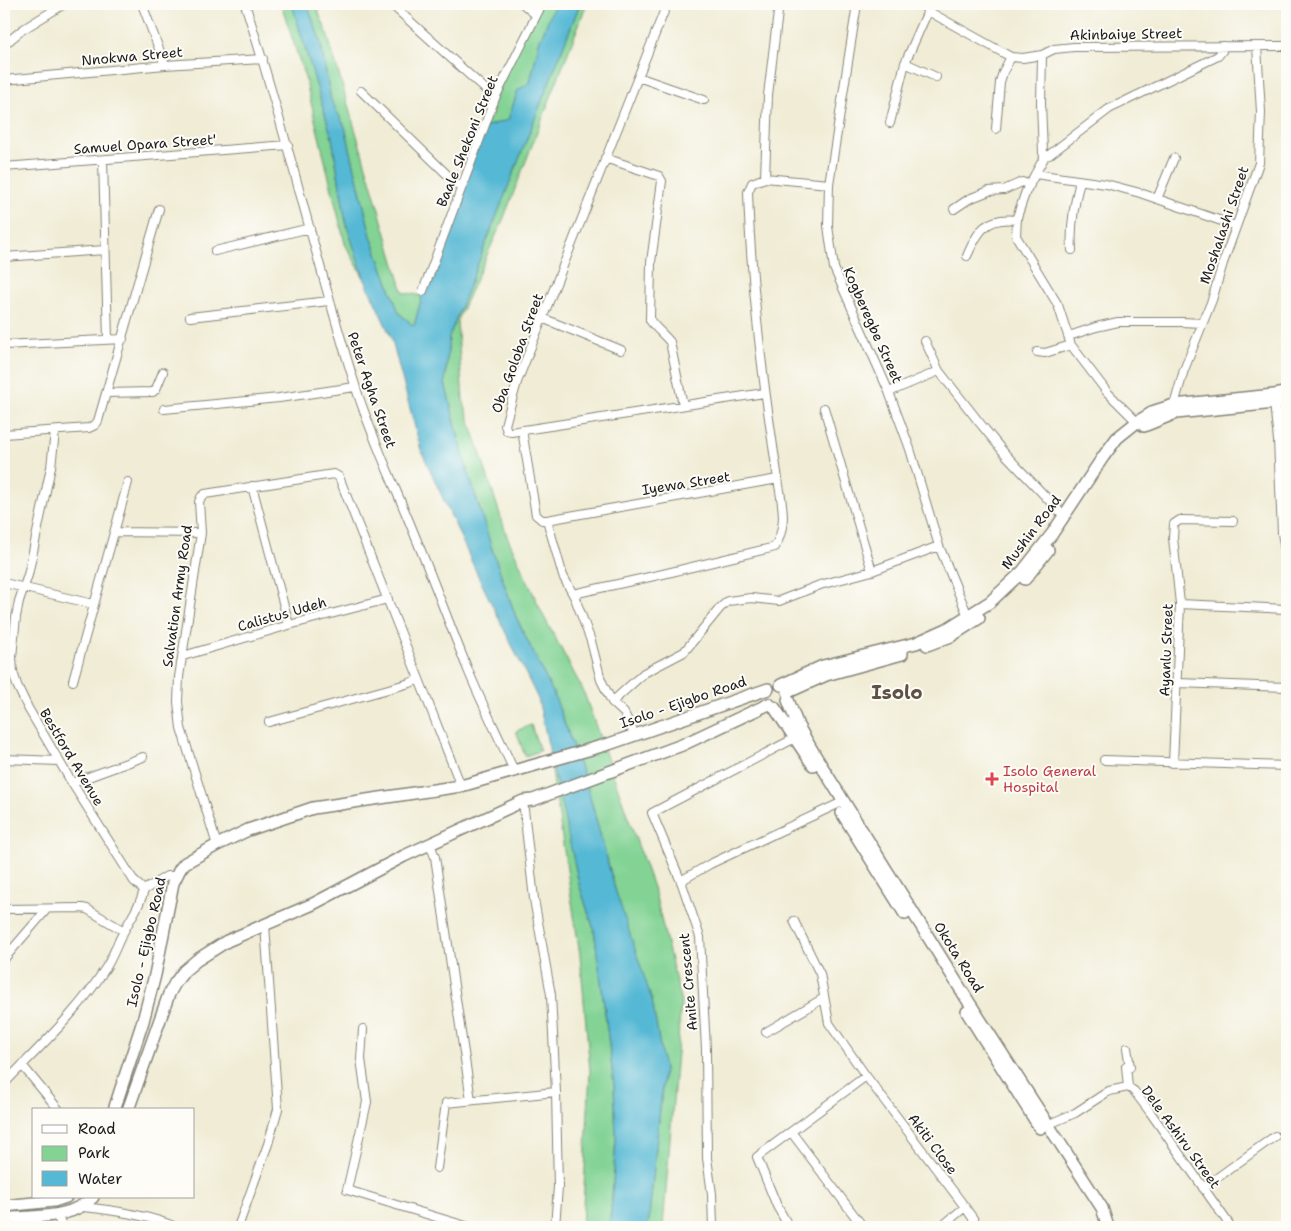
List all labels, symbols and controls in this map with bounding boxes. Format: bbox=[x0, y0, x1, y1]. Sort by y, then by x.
street label: Akinbaiye Street bbox=[1069, 24, 1183, 44]
street label: Nnokwa Street bbox=[80, 43, 184, 69]
street label: Baale Shekoni Street bbox=[432, 73, 502, 209]
street label: Samuel Opara Street' bbox=[73, 130, 217, 158]
street label: Moshalashi Street bbox=[1195, 164, 1253, 286]
street label: Kogberegbe Street bbox=[839, 264, 907, 386]
street label: Oba Goloba Street bbox=[487, 291, 547, 415]
street label: Peter Agha Street bbox=[344, 329, 400, 451]
street label: Iyewa Street bbox=[640, 467, 732, 499]
street label: Mushin Road bbox=[997, 491, 1065, 573]
street label: Salvation Army Road bbox=[158, 524, 196, 668]
street label: Calistus Udeh bbox=[235, 593, 329, 635]
street label: Ayanlu Street bbox=[1155, 603, 1177, 697]
street label: Isolo - Ejigbo Road bbox=[617, 672, 749, 732]
district label: Isolo bbox=[871, 680, 923, 705]
street label: Bestford Avenue bbox=[36, 705, 108, 809]
place label: Isolo General Hospital bbox=[1003, 762, 1097, 796]
marker: Isolo General Hospital bbox=[985, 772, 999, 786]
street label: Isolo - Ejigbo Road bbox=[122, 875, 170, 1009]
street label: Okota Road bbox=[930, 918, 988, 996]
street label: Anite Crescent bbox=[675, 932, 701, 1032]
street label: Dele Ashiru Street bbox=[1138, 1082, 1224, 1192]
legend bbox=[32, 1108, 195, 1198]
street label: Akiti Close bbox=[904, 1110, 962, 1178]
text: Road bbox=[78, 1119, 116, 1139]
text: Park bbox=[78, 1143, 110, 1163]
text: Water bbox=[78, 1169, 122, 1189]

